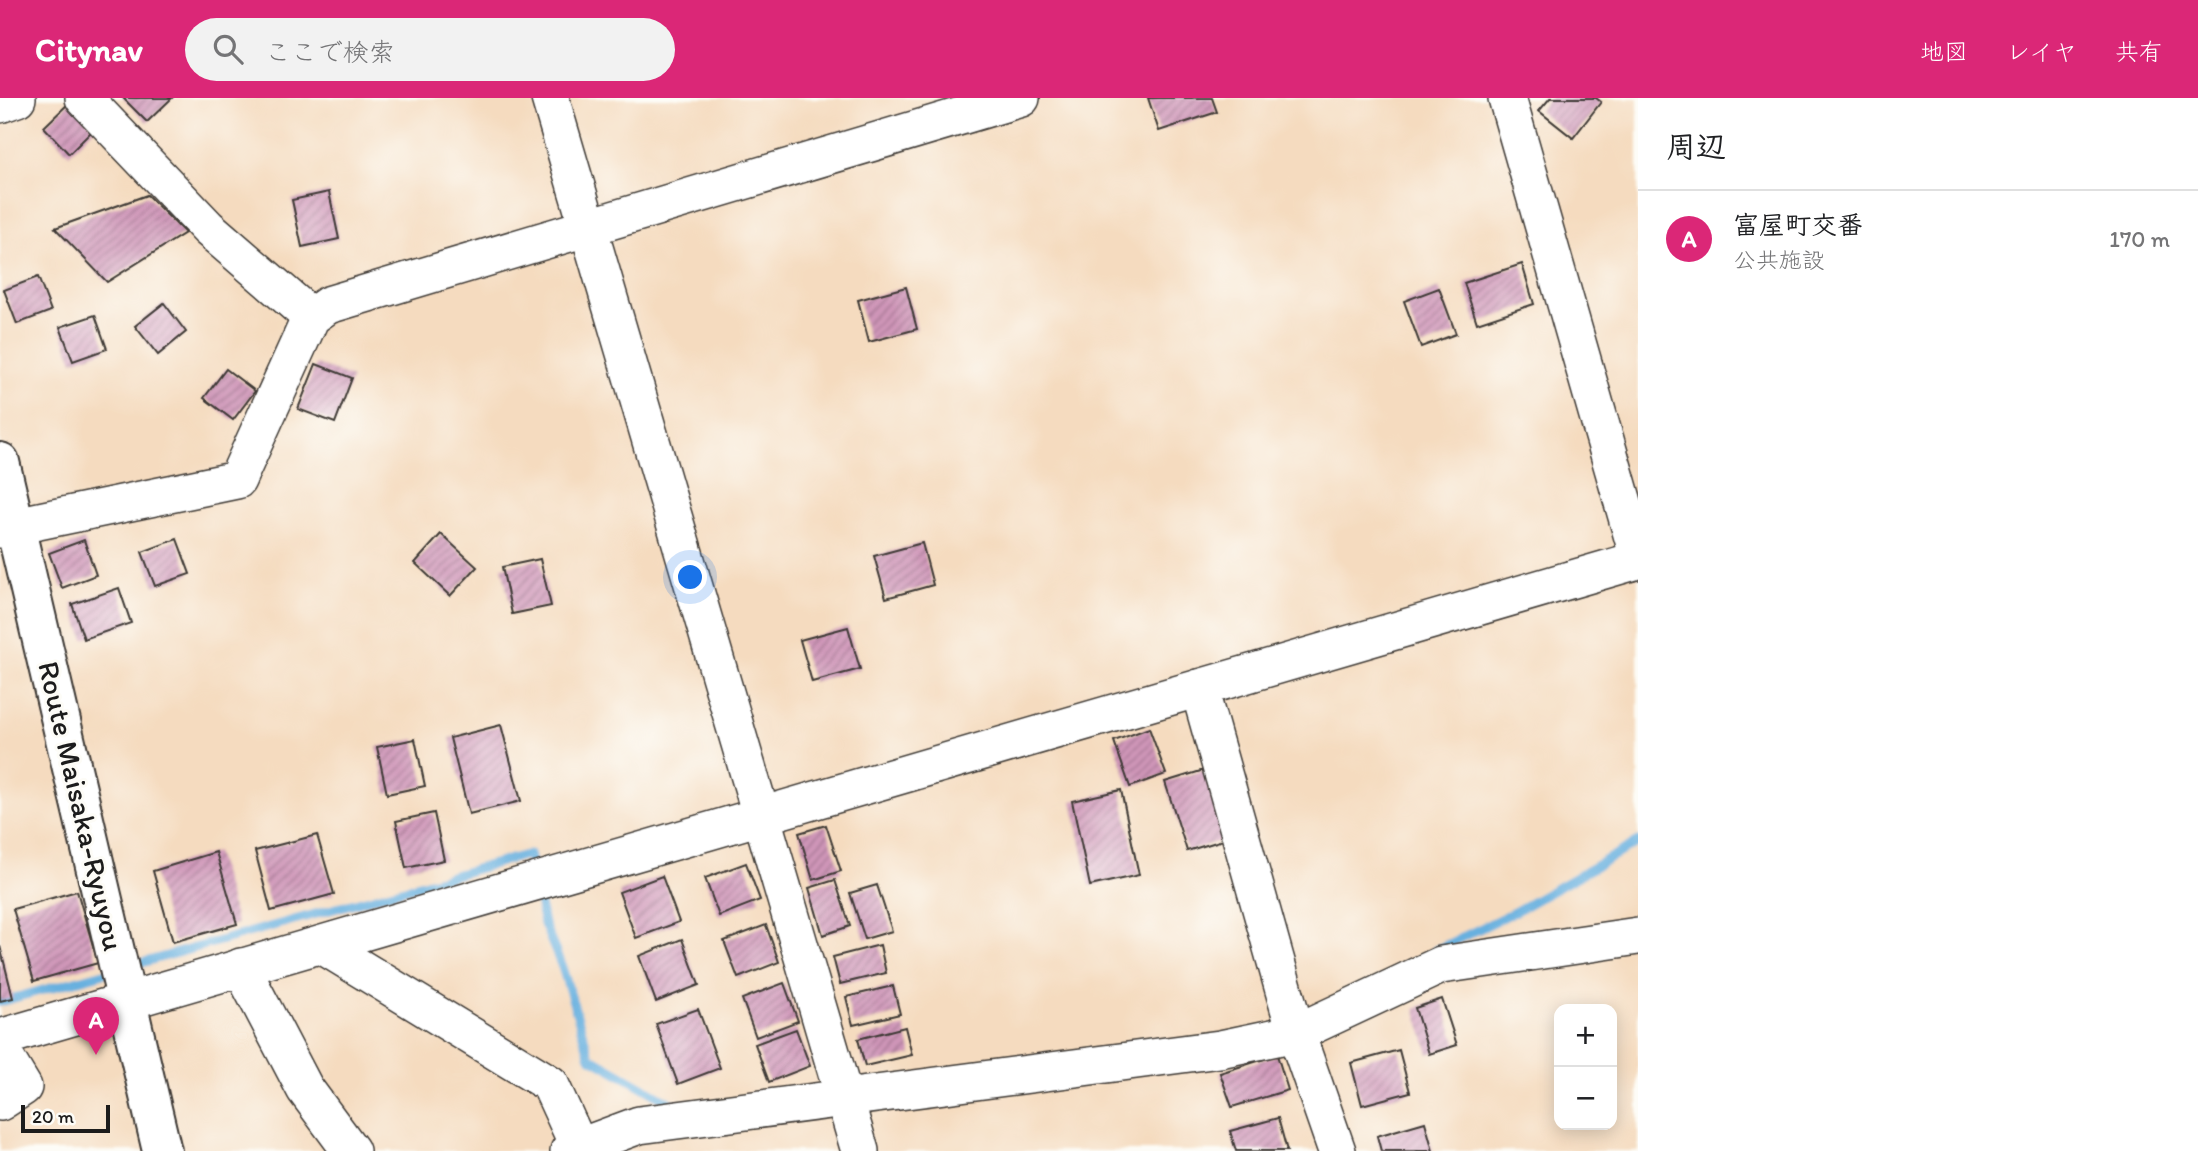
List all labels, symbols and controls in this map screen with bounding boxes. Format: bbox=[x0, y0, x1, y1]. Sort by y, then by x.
search box bbox=[185, 18, 675, 81]
text: Citynav bbox=[35, 30, 143, 69]
icon: search bbox=[209, 30, 247, 68]
text: ここで検索 bbox=[265, 36, 395, 68]
text: 地図 bbox=[1920, 37, 1968, 66]
text: レイヤ bbox=[2006, 37, 2077, 66]
text: 共有 bbox=[2115, 37, 2163, 66]
text: 周辺 bbox=[1666, 128, 1726, 165]
text: 富屋町交番 bbox=[1733, 209, 1863, 241]
text: A bbox=[1682, 225, 1696, 253]
text: 170 m bbox=[2109, 225, 2170, 253]
text: 公共施設 bbox=[1733, 246, 1825, 274]
your location bbox=[673, 560, 707, 594]
street label: Route Maisaka-Ryuyou bbox=[30, 658, 133, 954]
pin: A bbox=[73, 997, 119, 1055]
map controls bbox=[1554, 1004, 1617, 1130]
button: + bbox=[1554, 1004, 1617, 1067]
button: − bbox=[1554, 1067, 1617, 1130]
scale bar bbox=[21, 1102, 110, 1134]
text: 20 m bbox=[32, 1105, 74, 1128]

